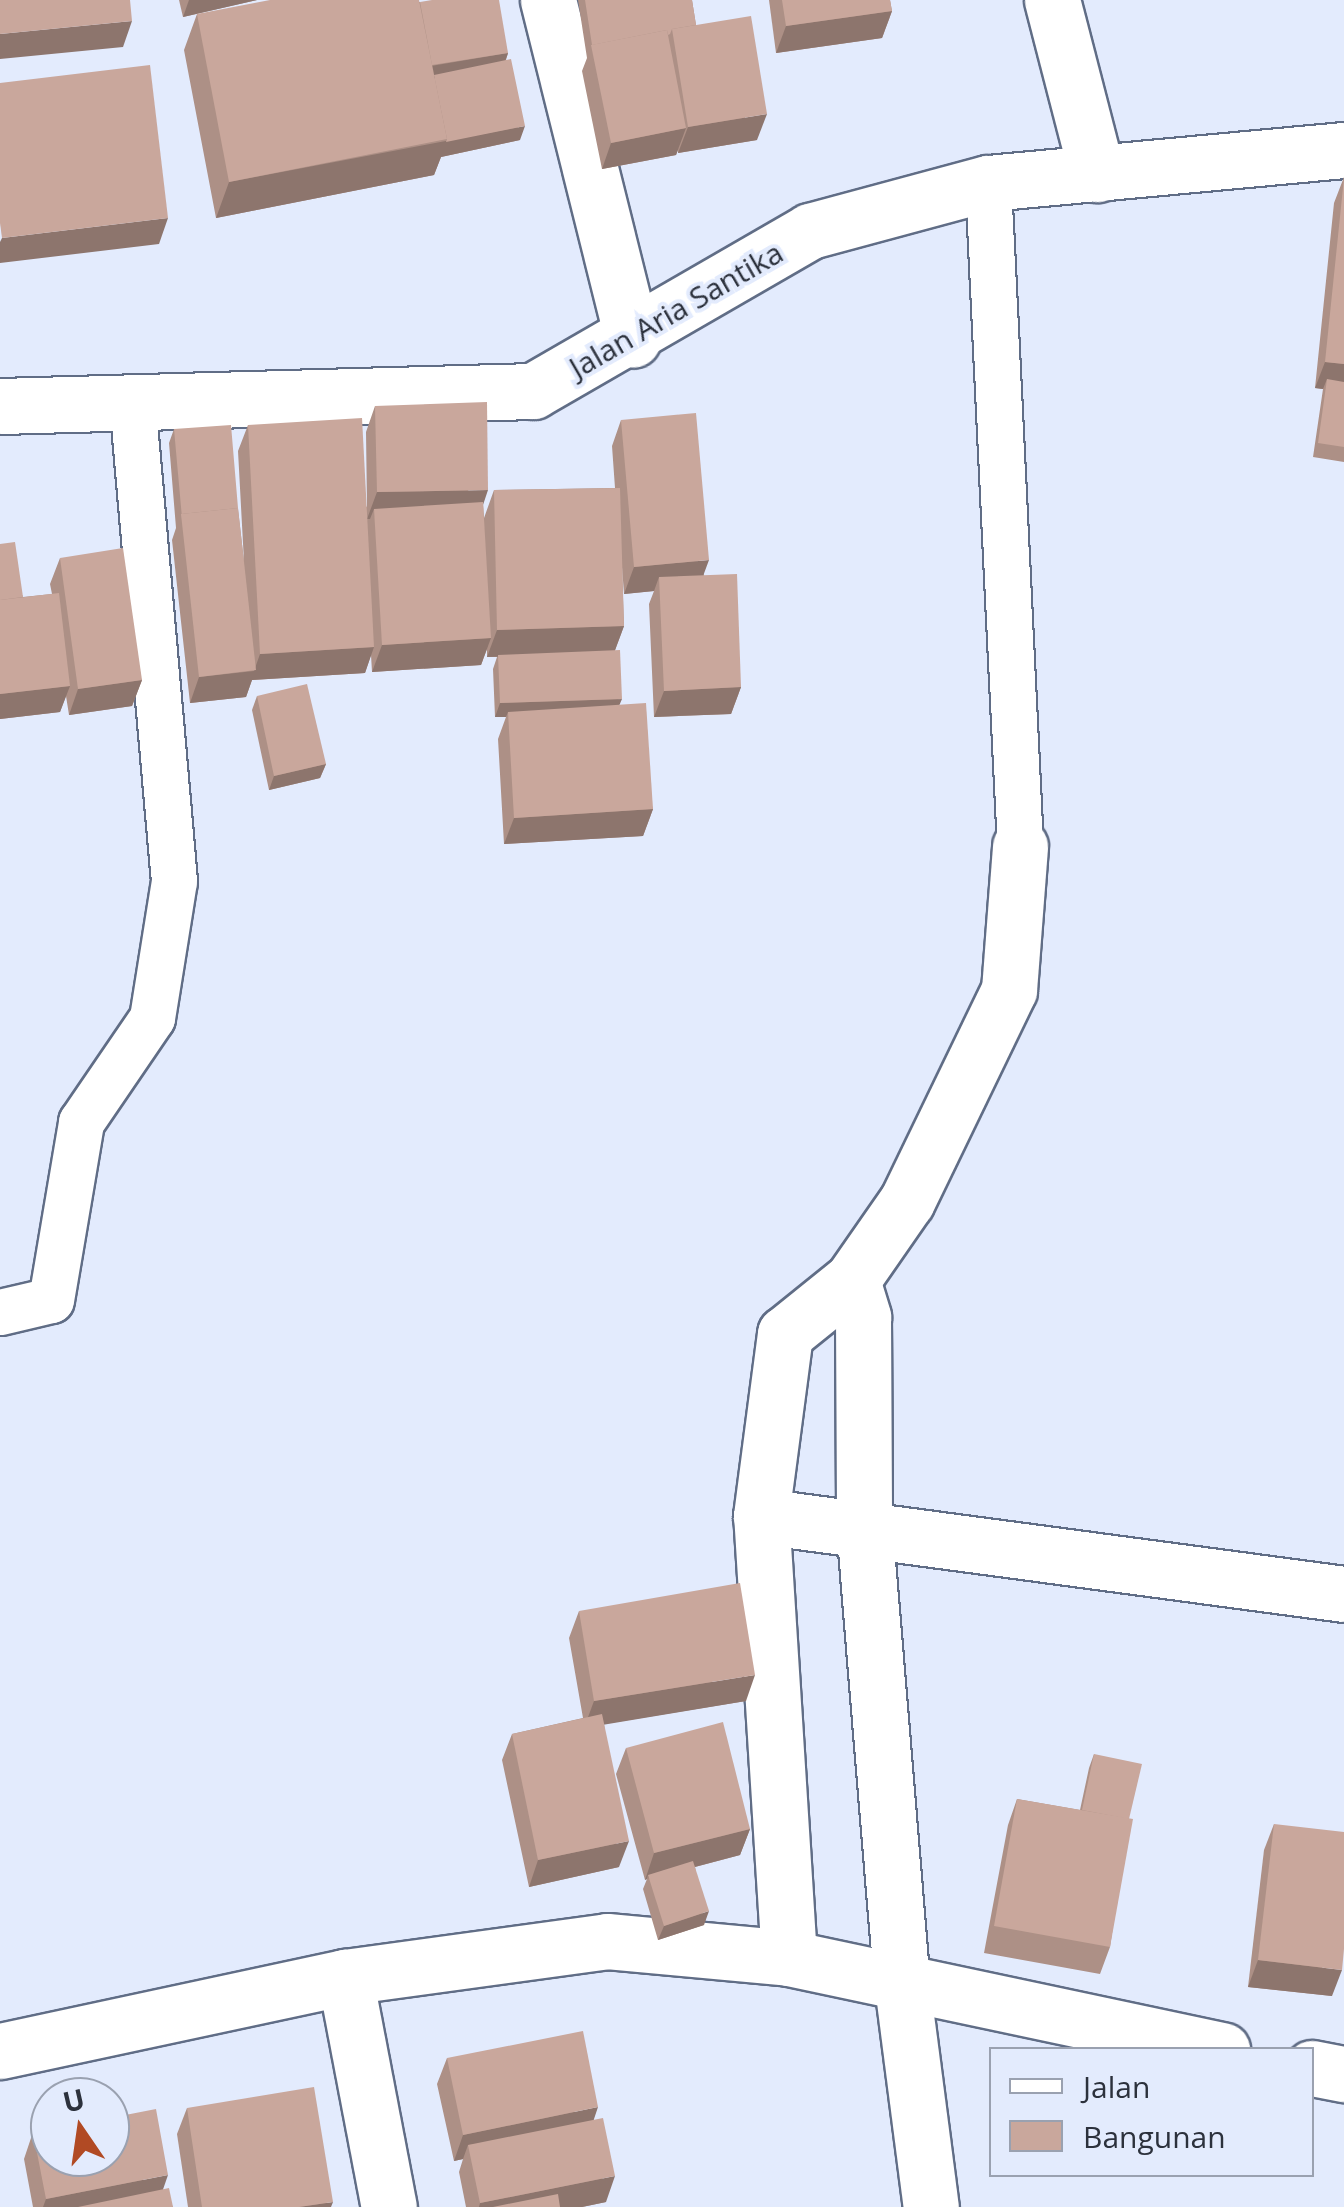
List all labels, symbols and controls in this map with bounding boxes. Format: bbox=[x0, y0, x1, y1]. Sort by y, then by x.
street label: Jalan Aria Santika bbox=[563, 234, 789, 386]
legend bbox=[989, 2047, 1314, 2177]
text: Jalan bbox=[1083, 2066, 1150, 2107]
north arrow bbox=[30, 2077, 130, 2177]
text: U bbox=[59, 2079, 88, 2121]
text: Bangunan bbox=[1083, 2116, 1226, 2157]

